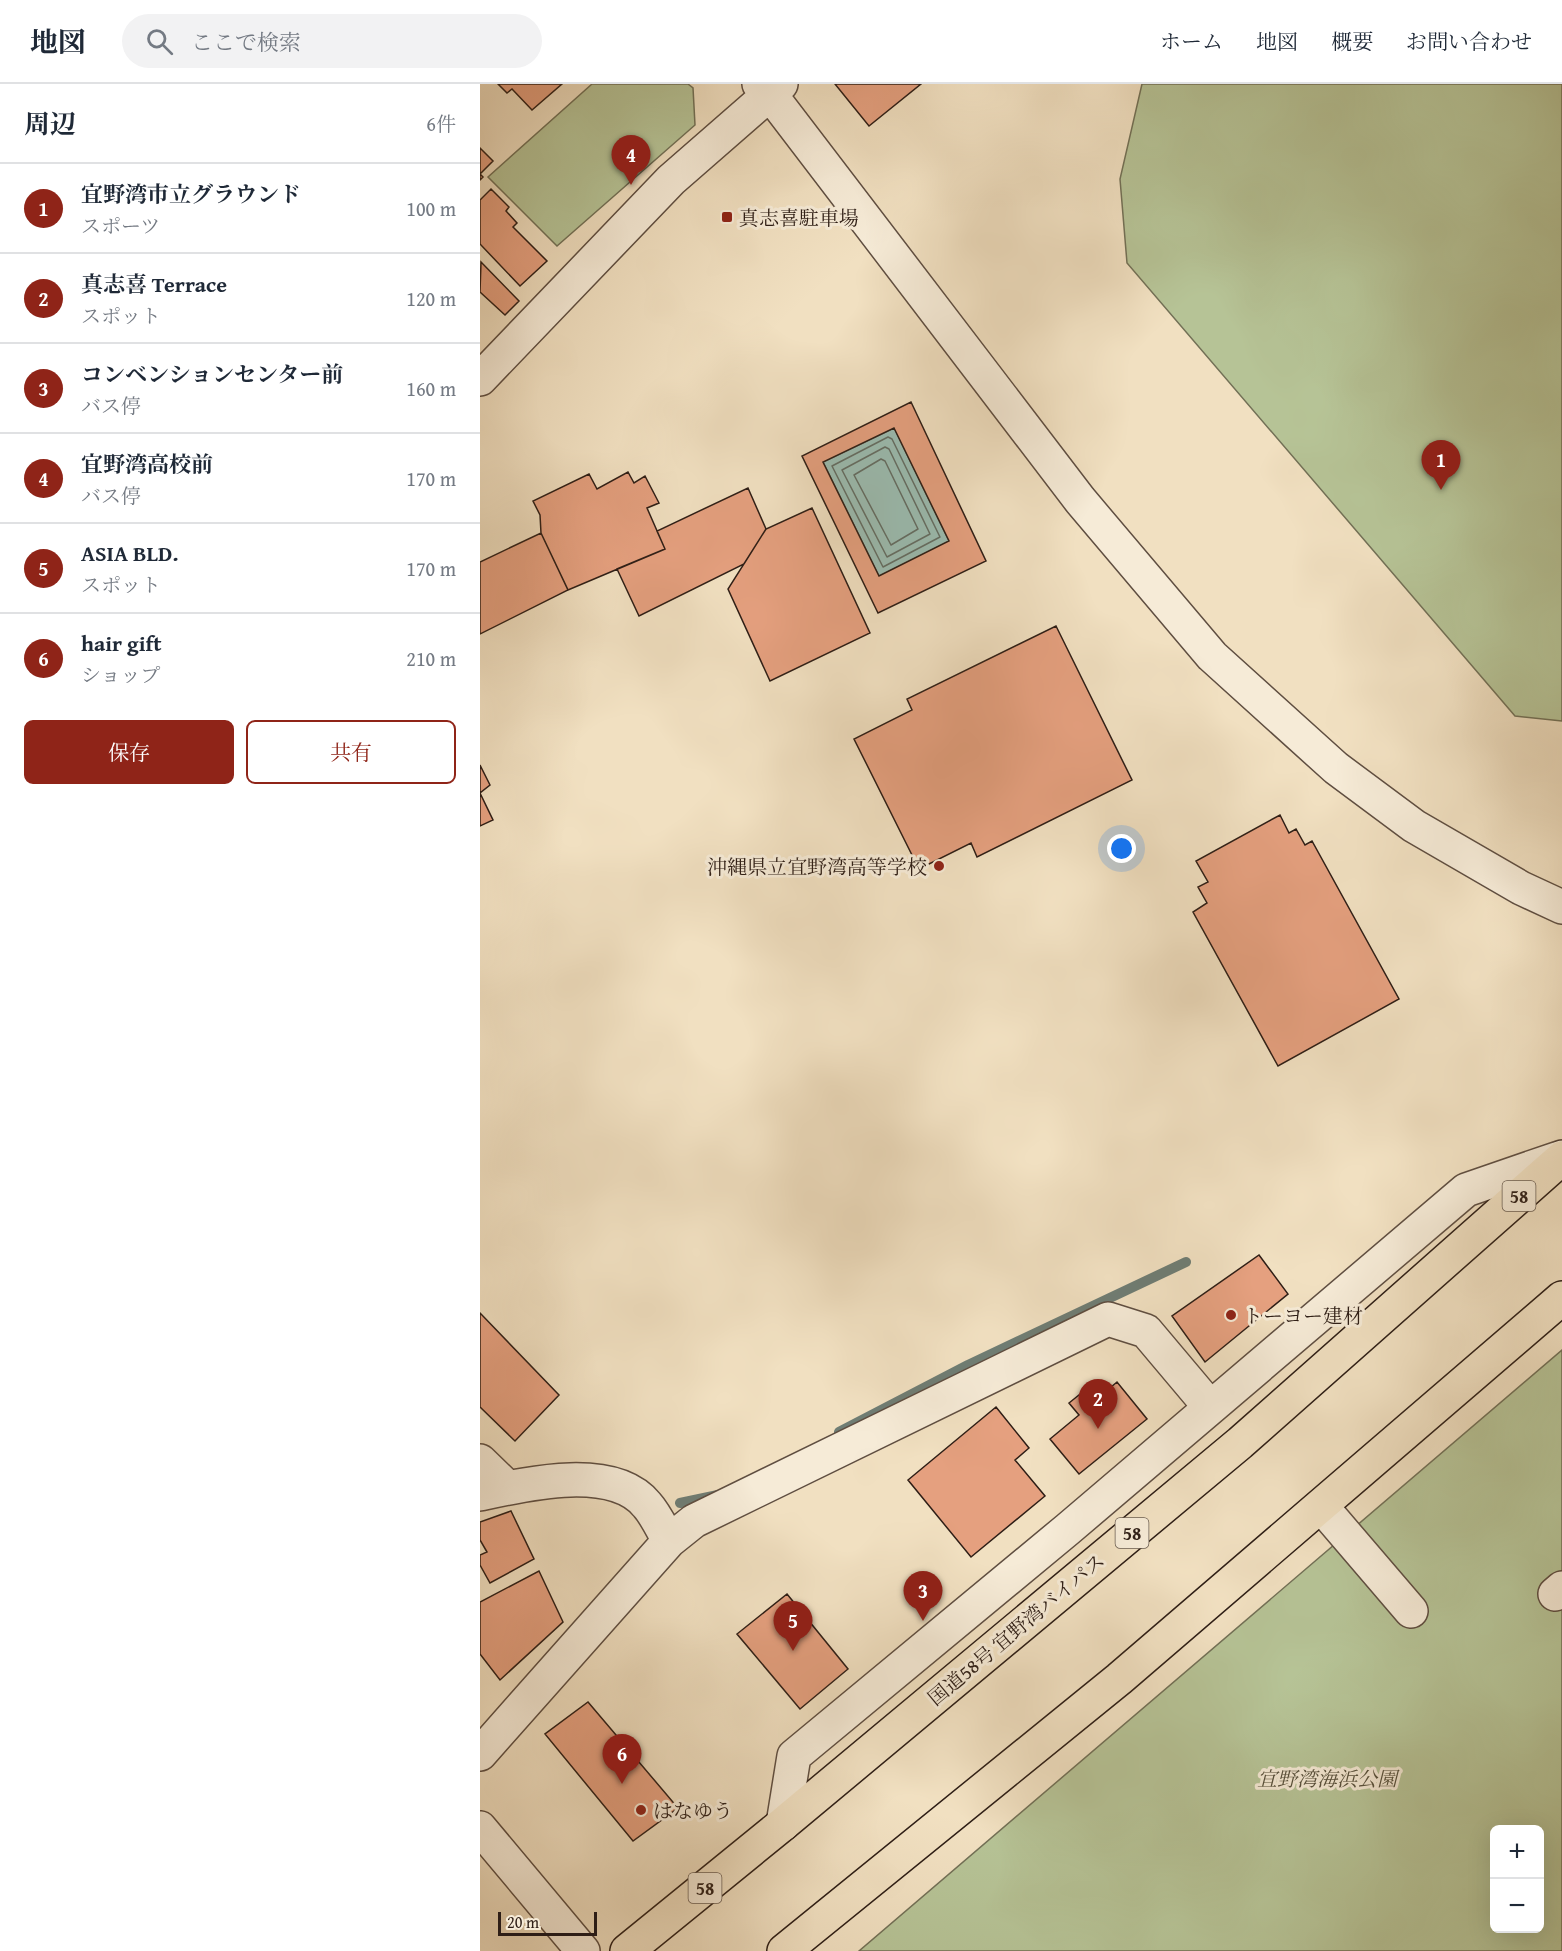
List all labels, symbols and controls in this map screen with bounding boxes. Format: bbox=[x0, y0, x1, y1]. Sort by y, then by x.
search box bbox=[122, 14, 542, 68]
text: 地図 bbox=[30, 21, 86, 62]
icon: search bbox=[143, 25, 176, 58]
text: ここで検索 bbox=[191, 26, 301, 58]
text: ホーム bbox=[1160, 26, 1223, 57]
text: 地図 bbox=[1256, 26, 1298, 57]
text: 概要 bbox=[1331, 26, 1373, 57]
text: お問い合わせ bbox=[1406, 26, 1532, 57]
text: 周辺 bbox=[24, 104, 76, 143]
text: 6件 bbox=[426, 109, 456, 138]
pin: 4 bbox=[612, 135, 650, 185]
text: 宜野湾市立グラウンド bbox=[81, 178, 301, 210]
text: 1 bbox=[38, 194, 49, 223]
text: 100 m bbox=[406, 194, 456, 223]
place label: 真志喜駐車場 bbox=[739, 203, 859, 232]
marker: 真志喜駐車場 bbox=[720, 210, 734, 224]
text: スポーツ bbox=[81, 211, 160, 240]
text: 真志喜 Terrace bbox=[81, 268, 227, 300]
text: 2 bbox=[38, 284, 49, 313]
text: 120 m bbox=[406, 284, 456, 313]
text: スポット bbox=[81, 301, 161, 330]
text: コンベンションセンター前 bbox=[81, 358, 343, 390]
text: 3 bbox=[38, 374, 49, 403]
text: 160 m bbox=[406, 374, 456, 403]
text: バス停 bbox=[81, 391, 141, 420]
pin: 1 bbox=[1422, 440, 1460, 490]
text: 宜野湾高校前 bbox=[81, 448, 213, 480]
text: 4 bbox=[38, 464, 49, 493]
text: 170 m bbox=[406, 464, 456, 493]
text: バス停 bbox=[81, 481, 141, 510]
text: ASIA BLD. bbox=[81, 537, 179, 569]
text: 5 bbox=[38, 554, 49, 583]
text: 170 m bbox=[406, 554, 456, 583]
text: スポット bbox=[81, 570, 161, 599]
text: hair gift bbox=[81, 627, 161, 659]
text: 6 bbox=[38, 644, 49, 673]
text: 210 m bbox=[406, 644, 456, 673]
text: ショップ bbox=[81, 660, 161, 689]
button: 保存 bbox=[24, 720, 234, 784]
button: 共有 bbox=[246, 720, 456, 784]
your location bbox=[1107, 834, 1136, 863]
place label: 沖縄県立宜野湾高等学校 bbox=[707, 852, 927, 881]
marker: 沖縄県立宜野湾高等学校 bbox=[932, 859, 946, 873]
road number: 58 bbox=[1502, 1181, 1536, 1211]
place label: トーヨー建材 bbox=[1243, 1301, 1363, 1330]
marker: トーヨー建材 bbox=[1224, 1308, 1238, 1322]
pin: 2 bbox=[1078, 1380, 1118, 1429]
road number: 58 bbox=[1116, 1518, 1148, 1548]
street label: 国道58号 宜野湾バイパス bbox=[921, 1546, 1111, 1712]
pin: 3 bbox=[904, 1572, 942, 1621]
pin: 5 bbox=[774, 1602, 812, 1651]
pin: 6 bbox=[602, 1734, 642, 1784]
park label: 宜野湾海浜公園 bbox=[1257, 1764, 1400, 1793]
place label: はなゆう bbox=[653, 1796, 733, 1825]
marker: はなゆう bbox=[634, 1803, 648, 1817]
map controls bbox=[1490, 1825, 1544, 1933]
button: + bbox=[1490, 1825, 1544, 1879]
road number: 58 bbox=[688, 1873, 722, 1903]
button: − bbox=[1490, 1879, 1544, 1933]
scale bar bbox=[498, 1909, 597, 1936]
text: 20 m bbox=[507, 1910, 539, 1934]

